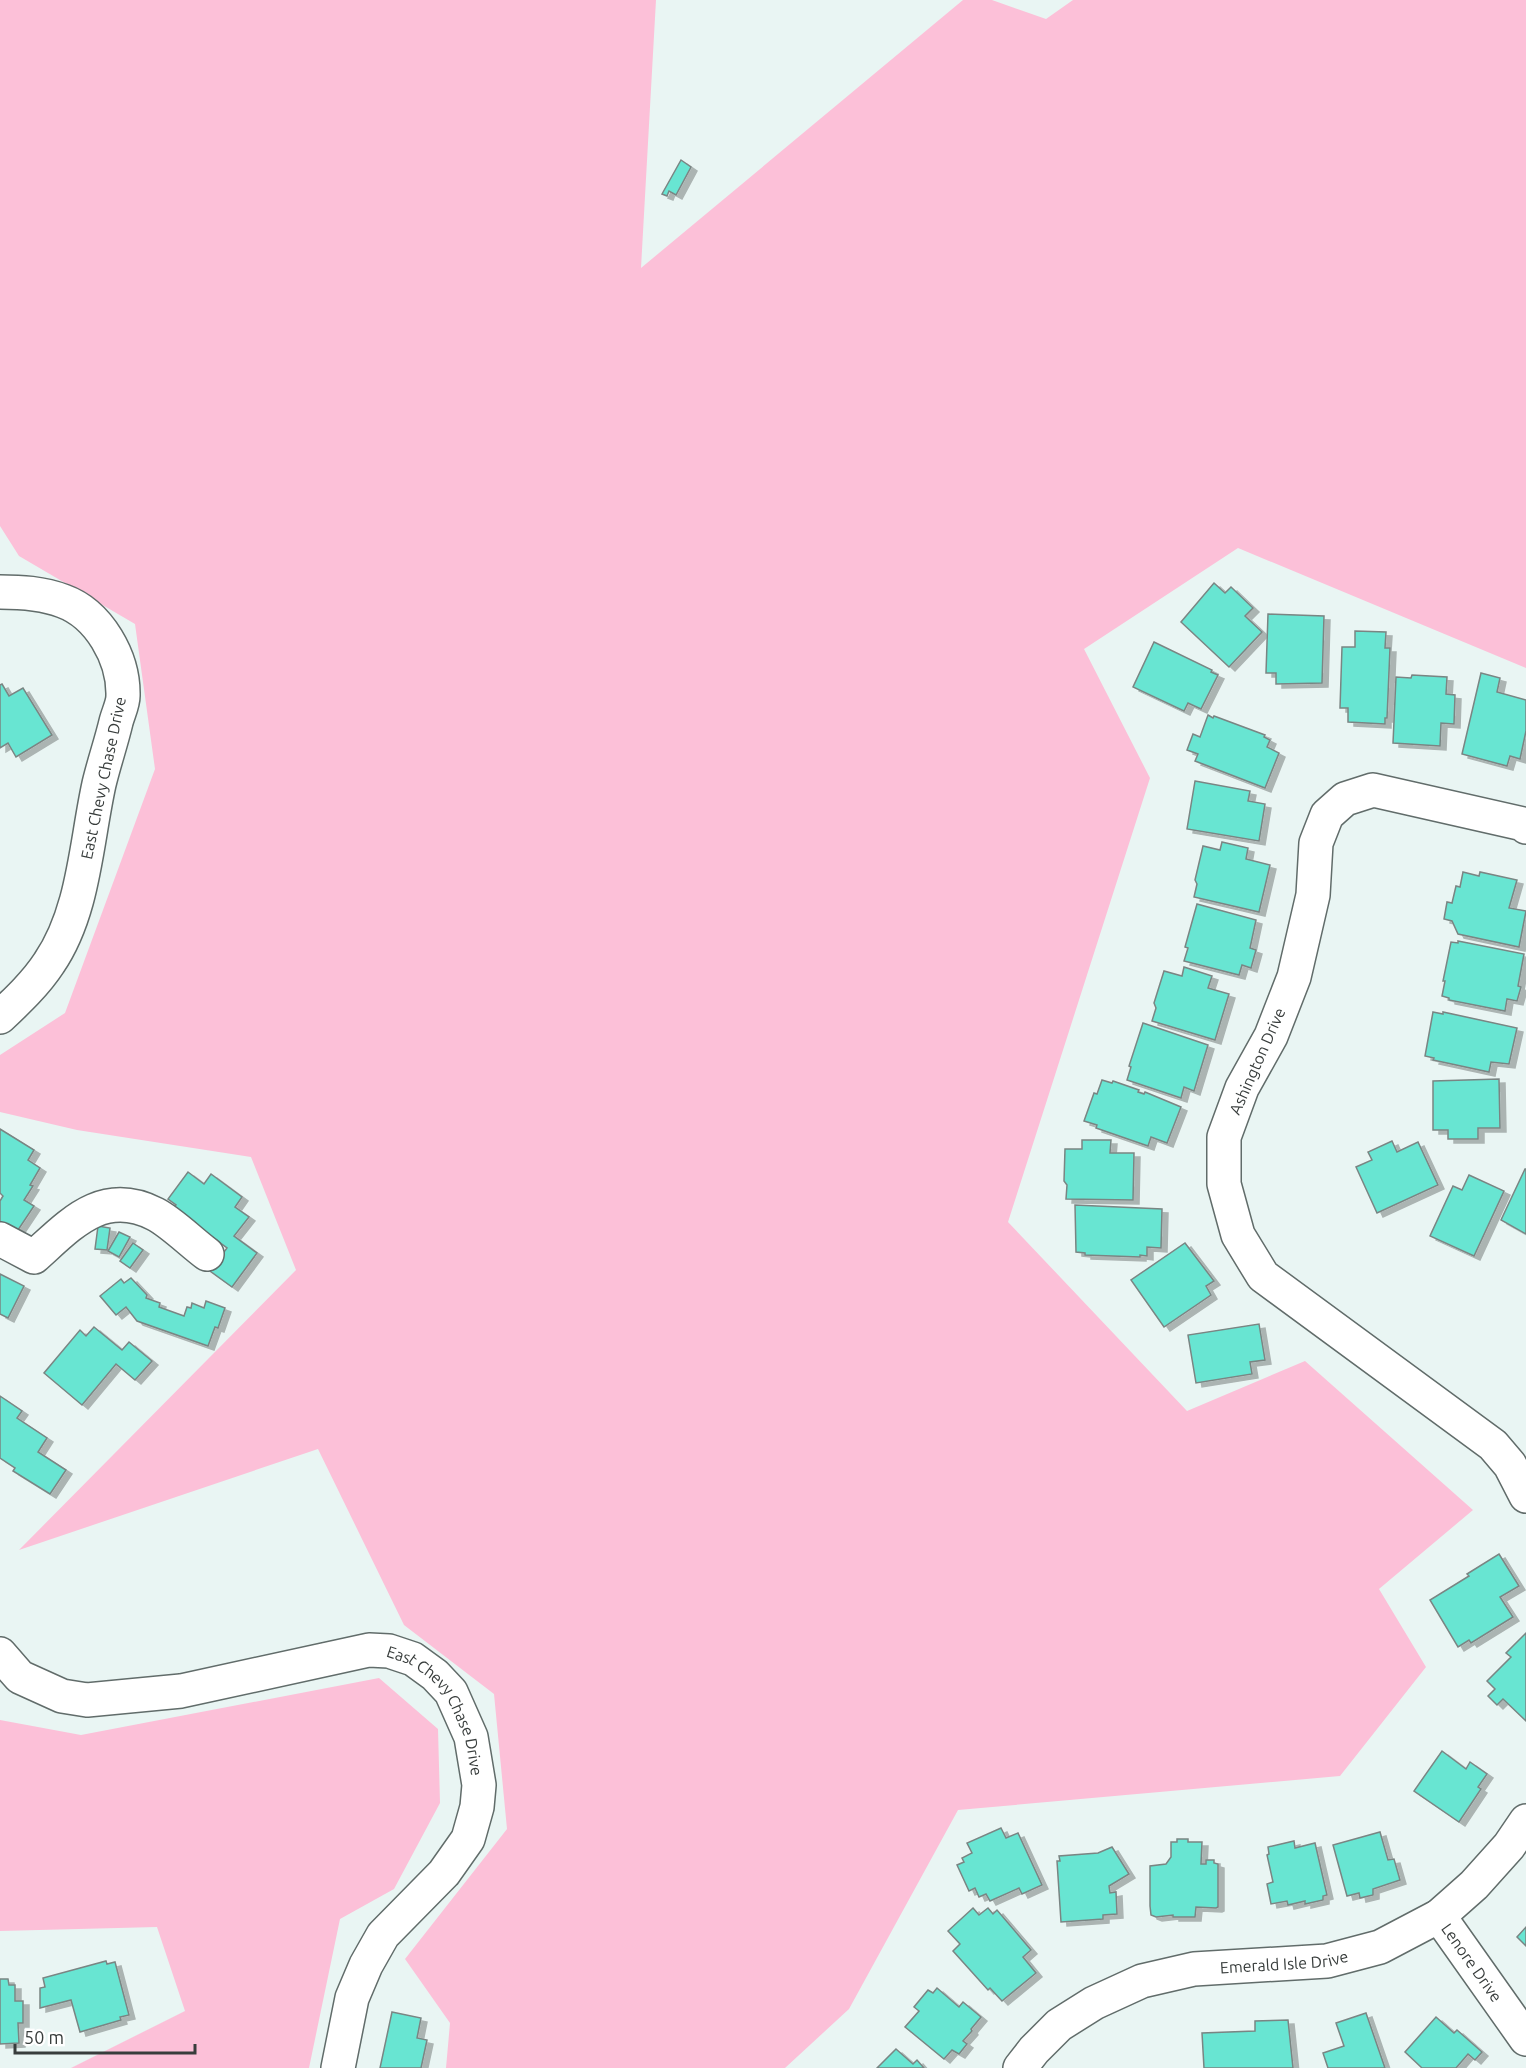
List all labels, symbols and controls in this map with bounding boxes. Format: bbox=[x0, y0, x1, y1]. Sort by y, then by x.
street label: East Chevy Chase Drive bbox=[77, 695, 129, 861]
street label: Ashington Drive bbox=[1225, 1005, 1289, 1117]
street label: East Chevy Chase Drive bbox=[385, 1642, 486, 1777]
street label: Lenore Drive bbox=[1438, 1920, 1506, 2005]
street label: Emerald Isle Drive bbox=[1219, 1947, 1350, 1976]
scale bar bbox=[15, 2017, 195, 2055]
text: 50 m bbox=[24, 2027, 64, 2047]

